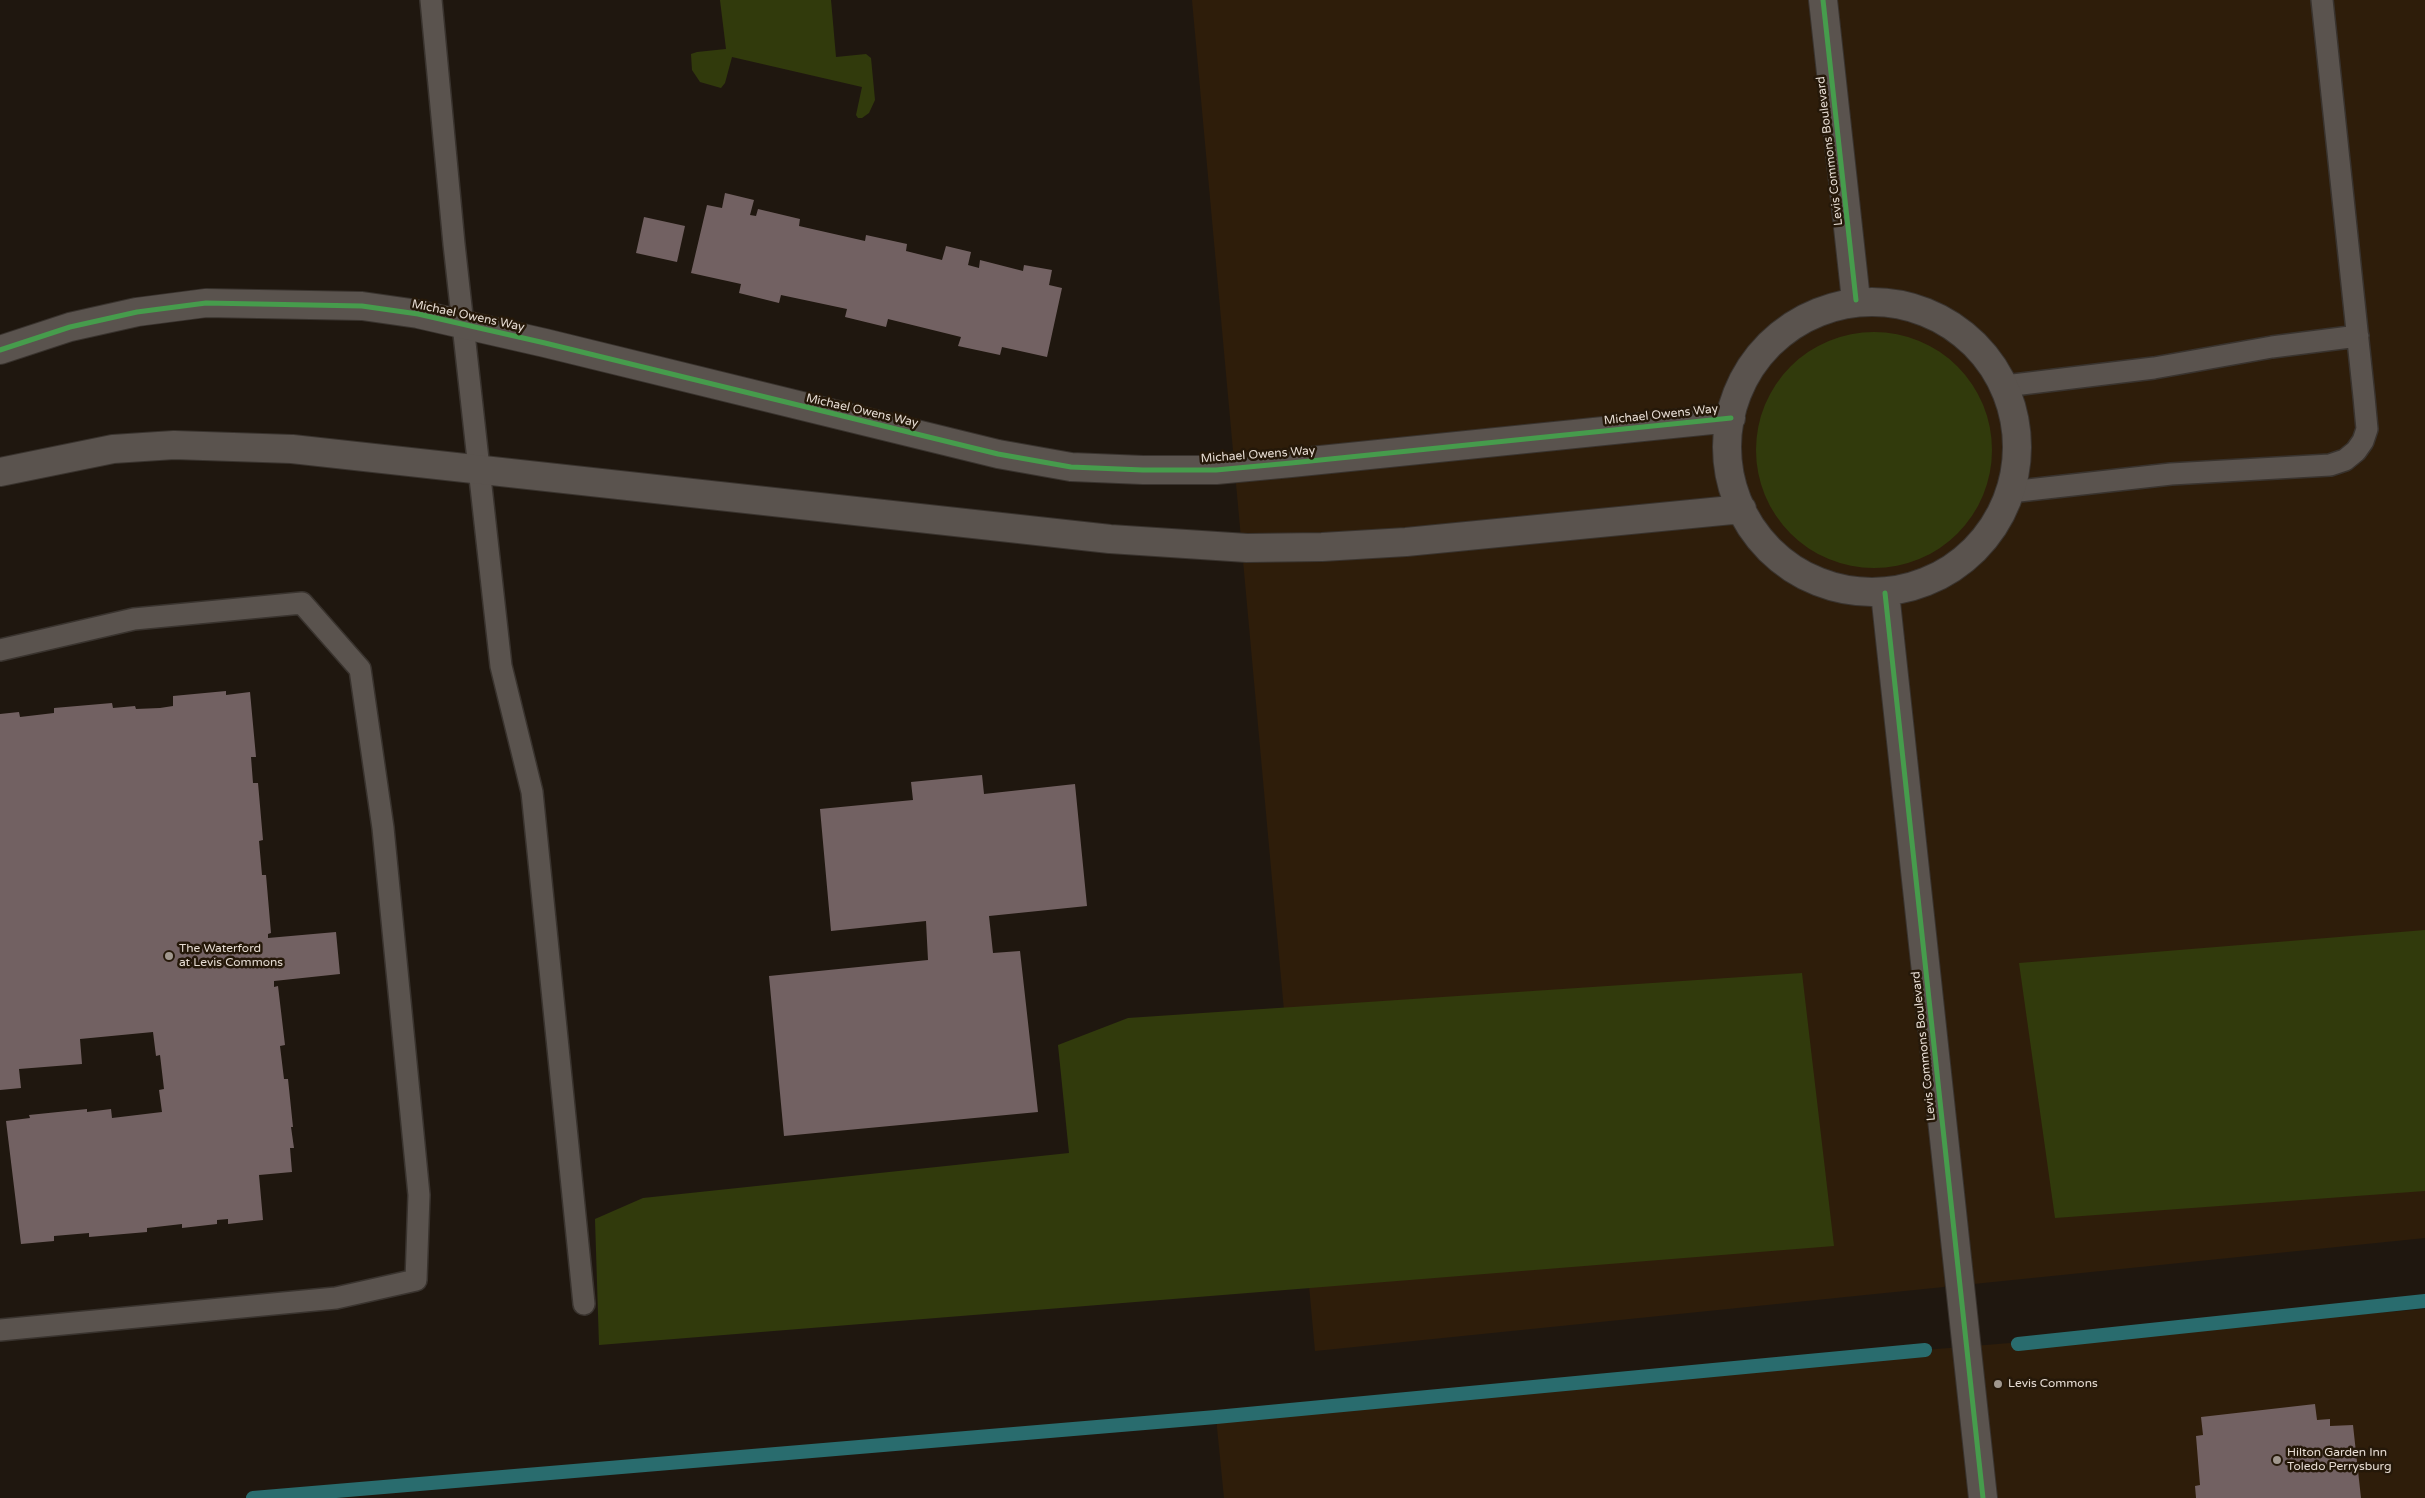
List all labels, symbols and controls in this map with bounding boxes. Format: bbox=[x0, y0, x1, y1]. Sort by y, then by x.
street label: Levis Commons Boulevard bbox=[1814, 75, 1846, 227]
street label: Michael Owens Way bbox=[410, 297, 526, 335]
street label: Michael Owens Way bbox=[805, 391, 919, 431]
street label: Michael Owens Way bbox=[1603, 402, 1719, 428]
street label: Michael Owens Way bbox=[1200, 444, 1316, 466]
place label: The Waterford at Levis Commons bbox=[179, 942, 283, 970]
marker: The Waterford at Levis Commons bbox=[163, 950, 175, 962]
street label: Levis Commons Boulevard bbox=[1909, 970, 1939, 1122]
place label: Levis Commons bbox=[2008, 1377, 2098, 1391]
marker: Levis Commons bbox=[1992, 1378, 2004, 1390]
place label: Hilton Garden Inn Toledo Perrysburg bbox=[2287, 1446, 2392, 1474]
marker: Hilton Garden Inn Toledo Perrysburg bbox=[2271, 1454, 2283, 1466]

